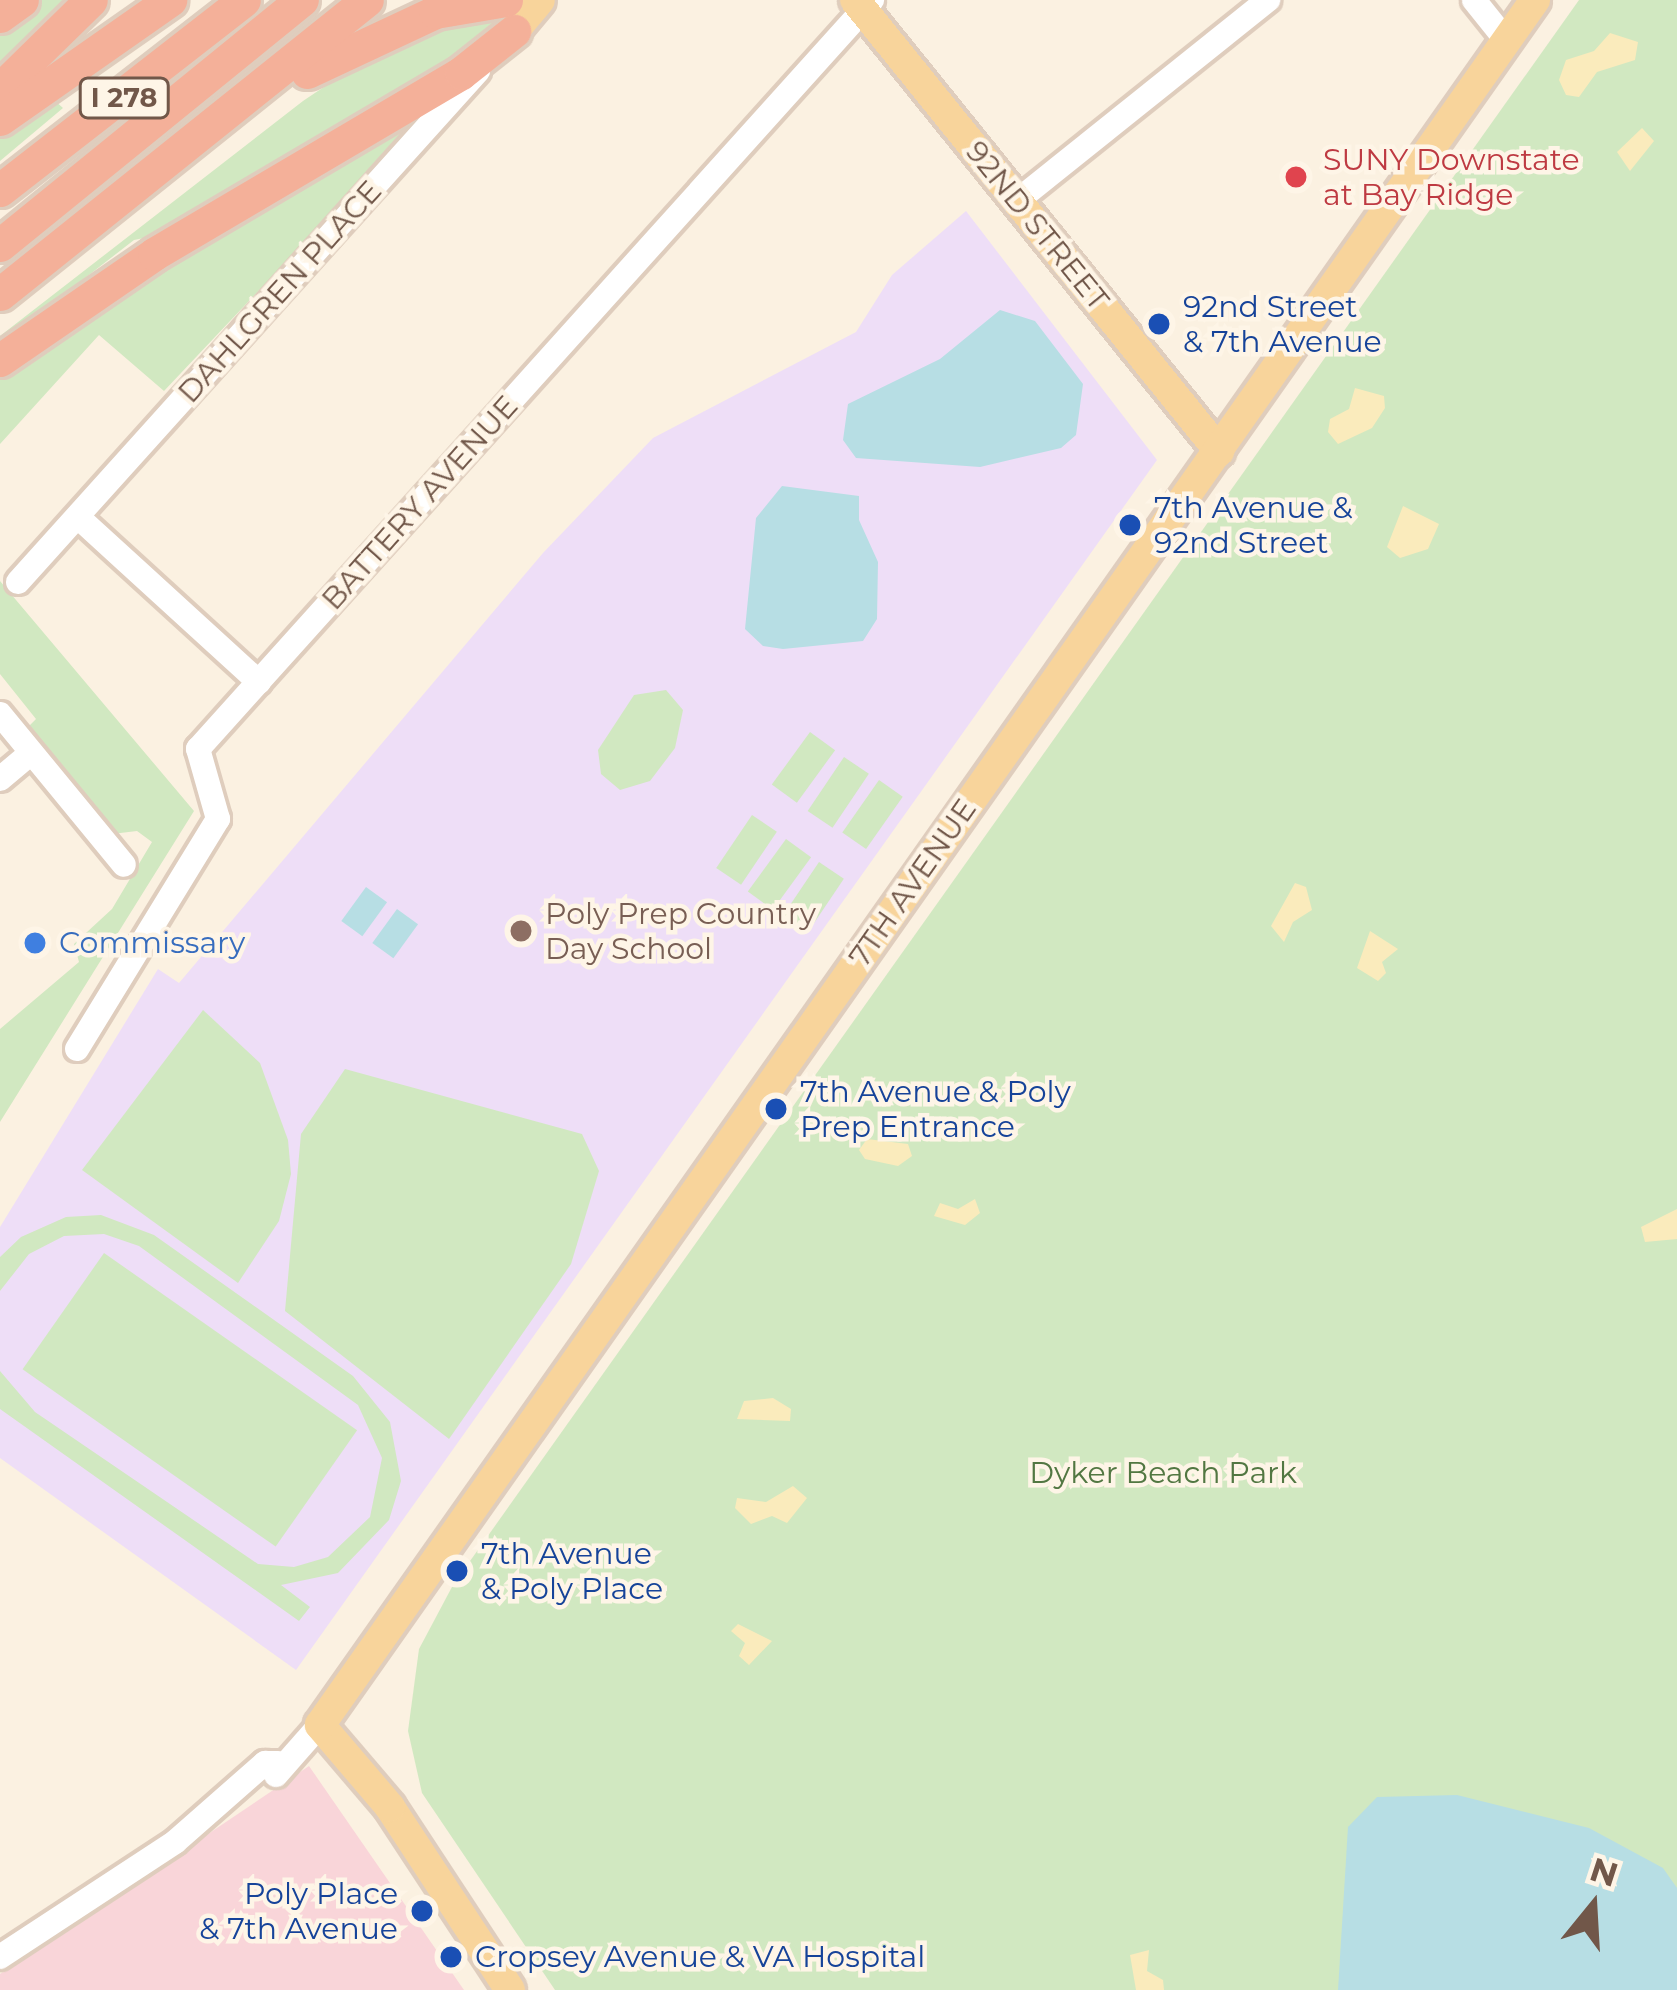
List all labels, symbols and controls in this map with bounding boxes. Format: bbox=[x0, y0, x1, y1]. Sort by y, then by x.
road number: I 278 bbox=[76, 77, 172, 119]
street label: 92ND STREET bbox=[958, 134, 1116, 318]
place label: SUNY Downstate at Bay Ridge bbox=[1323, 142, 1580, 213]
marker: SUNY Downstate at Bay Ridge bbox=[1280, 161, 1312, 193]
street label: DAHLGREN PLACE bbox=[171, 174, 389, 410]
place label: 92nd Street & 7th Avenue bbox=[1183, 289, 1382, 360]
marker: 92nd Street & 7th Avenue bbox=[1146, 311, 1172, 337]
street label: BATTERY AVENUE bbox=[315, 389, 525, 617]
place label: 7th Avenue & 92nd Street bbox=[1154, 490, 1353, 560]
marker: 7th Avenue & 92nd Street bbox=[1117, 512, 1143, 538]
street label: 7TH AVENUE bbox=[842, 792, 984, 974]
place label: Poly Prep Country Day School bbox=[545, 896, 816, 966]
marker: Poly Prep Country Day School bbox=[508, 918, 534, 944]
place label: Commissary bbox=[59, 925, 245, 961]
marker: Commissary bbox=[22, 930, 48, 956]
place label: 7th Avenue & Poly Prep Entrance bbox=[800, 1074, 1071, 1144]
marker: 7th Avenue & Poly Prep Entrance bbox=[763, 1096, 789, 1122]
park label: Dyker Beach Park bbox=[1029, 1455, 1297, 1491]
place label: 7th Avenue & Poly Place bbox=[481, 1536, 663, 1606]
marker: 7th Avenue & Poly Place bbox=[444, 1558, 470, 1584]
north arrow bbox=[1533, 1846, 1653, 1966]
text: N bbox=[1585, 1849, 1623, 1895]
place label: Poly Place & 7th Avenue bbox=[199, 1876, 398, 1946]
marker: Poly Place & 7th Avenue bbox=[409, 1898, 435, 1924]
place label: Cropsey Avenue & VA Hospital bbox=[475, 1939, 925, 1975]
marker: Cropsey Avenue & VA Hospital bbox=[438, 1944, 464, 1970]

